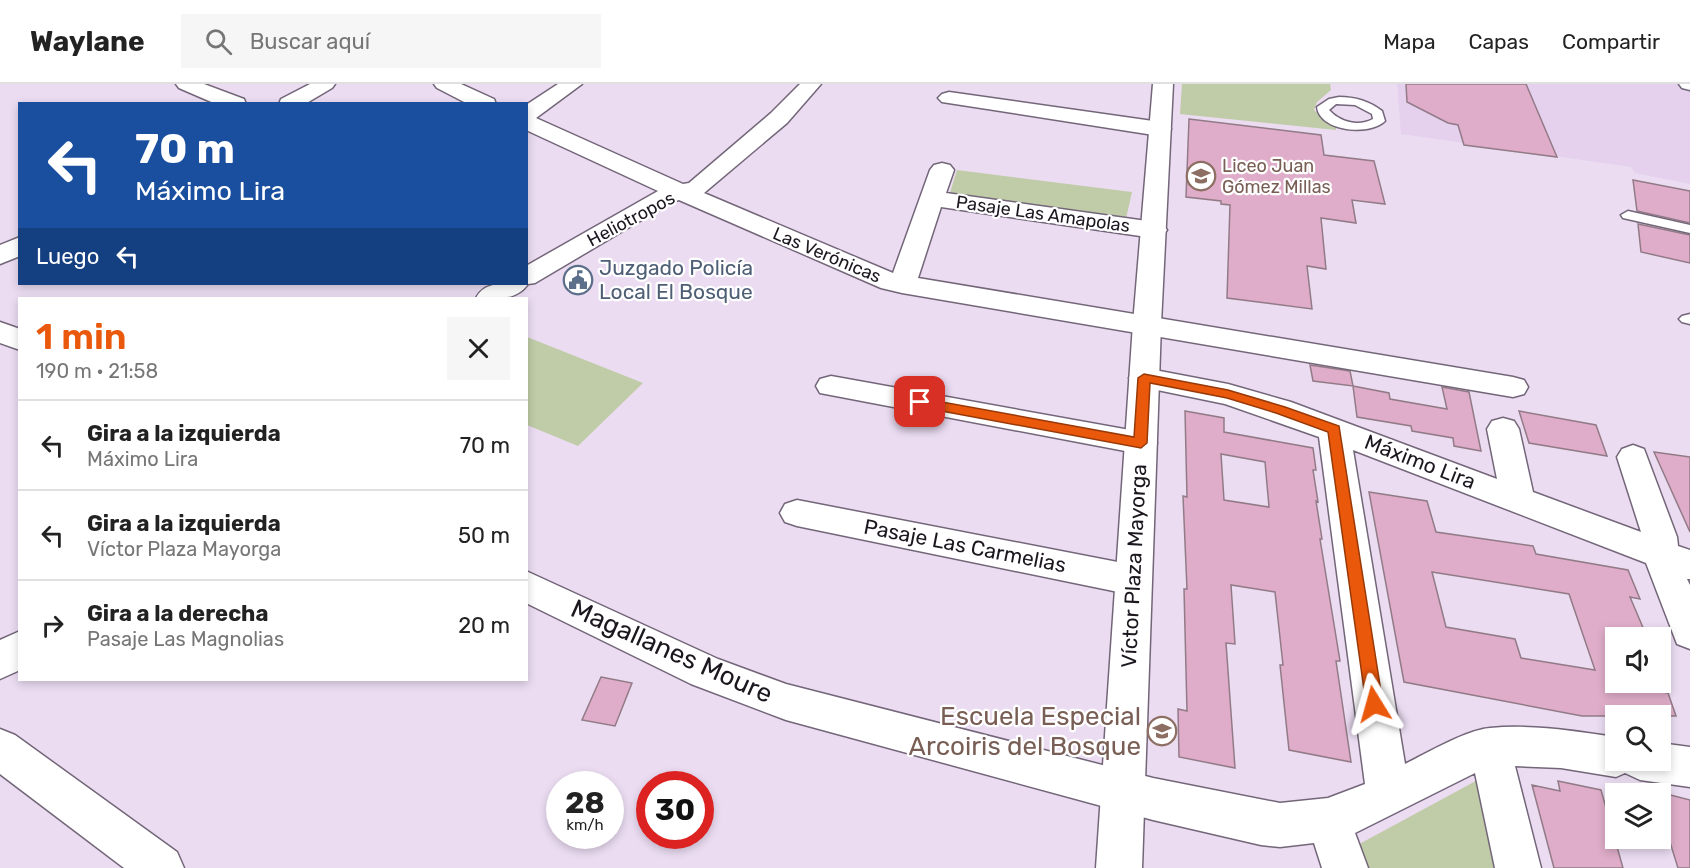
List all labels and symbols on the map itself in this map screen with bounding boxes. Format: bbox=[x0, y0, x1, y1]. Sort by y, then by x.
place label: Liceo Juan Gómez Millas bbox=[1222, 155, 1331, 198]
school or university icon: Liceo Juan Gómez Millas bbox=[1185, 160, 1217, 192]
street label: Heliotropos bbox=[583, 187, 679, 251]
street label: Pasaje Las Amapolas bbox=[955, 191, 1131, 237]
street label: Las Verónicas bbox=[770, 222, 884, 288]
place label: Juzgado Policía Local El Bosque bbox=[599, 255, 753, 304]
public building icon: Juzgado Policía Local El Bosque bbox=[562, 264, 594, 296]
pin bbox=[894, 376, 945, 427]
street label: Máximo Lira bbox=[1361, 429, 1479, 494]
street label: Víctor Plaza Mayorga bbox=[1116, 463, 1151, 669]
street label: Pasaje Las Carmelias bbox=[862, 514, 1068, 577]
street label: Magallanes Moure bbox=[566, 593, 777, 710]
position arrow bbox=[1342, 672, 1406, 736]
place label: Escuela Especial Arcoiris del Bosque bbox=[909, 701, 1141, 762]
school or university icon: Escuela Especial Arcoiris del Bosque bbox=[1146, 715, 1178, 747]
speed limit sign: 30 bbox=[636, 771, 714, 849]

